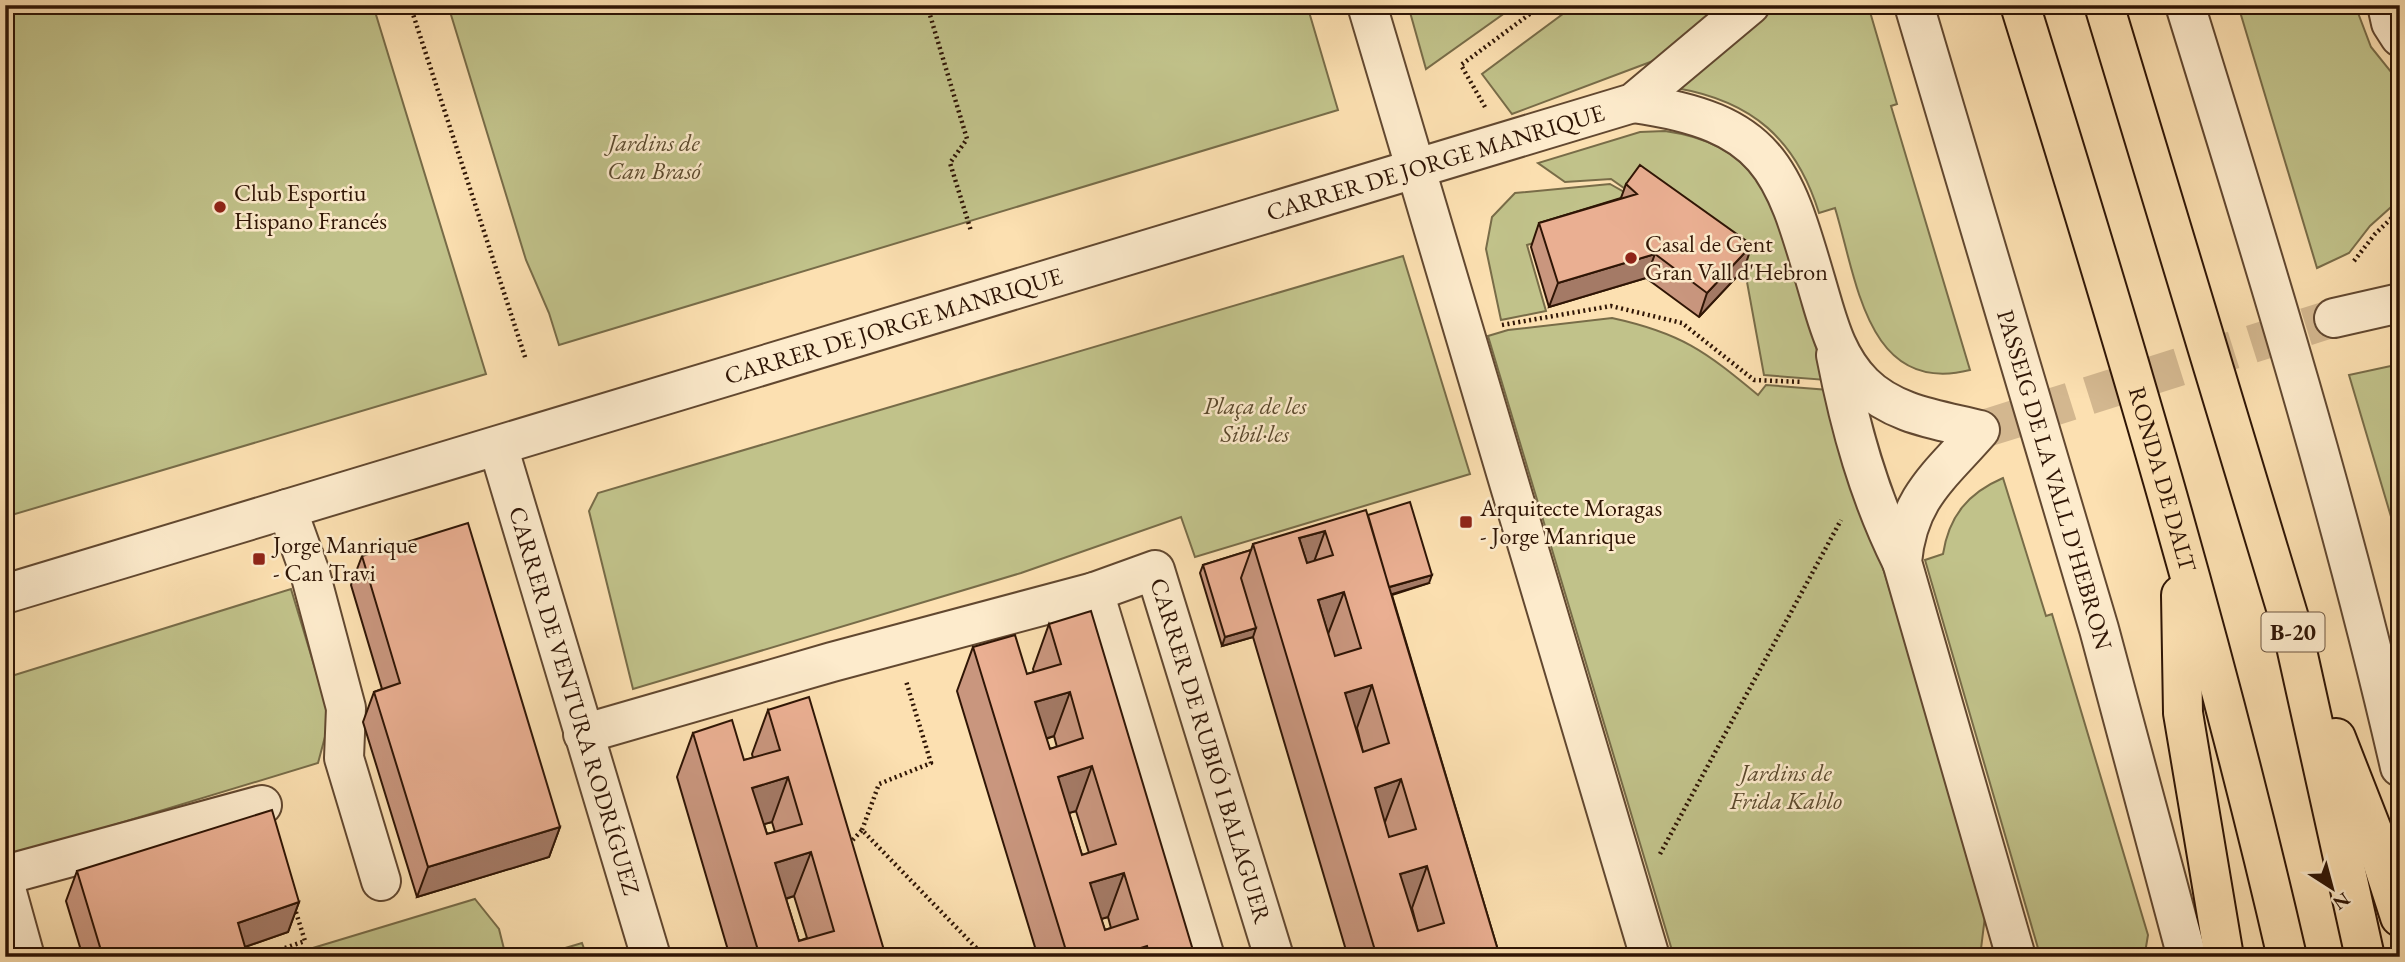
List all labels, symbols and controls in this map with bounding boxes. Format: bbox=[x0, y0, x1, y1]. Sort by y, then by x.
street label: CARRER DE JORGE MANRIQUE bbox=[1263, 97, 1608, 228]
park label: Jardins de Can Brasó bbox=[603, 127, 703, 186]
place label: Club Esportiu Hispano Francés bbox=[234, 177, 387, 236]
marker: Club Esportiu Hispano Francés bbox=[212, 199, 228, 215]
place label: Casal de Gent Gran Vall d'Hebron bbox=[1645, 228, 1828, 287]
marker: Casal de Gent Gran Vall d'Hebron bbox=[1623, 250, 1639, 266]
street label: CARRER DE JORGE MANRIQUE bbox=[721, 260, 1066, 391]
street label: PASSEIG DE LA VALL D'HEBRON bbox=[1990, 306, 2120, 653]
street label: RONDA DE DALT bbox=[2122, 383, 2204, 576]
park label: Plaça de les Sibil·les bbox=[1203, 390, 1307, 449]
place label: Arquitecte Moragas - Jorge Manrique bbox=[1479, 492, 1662, 551]
street label: CARRER DE VENTURA RODRÍGUEZ bbox=[502, 503, 648, 899]
marker: Arquitecte Moragas - Jorge Manrique bbox=[1458, 514, 1474, 530]
place label: Jorge Manrique - Can Travi bbox=[271, 529, 417, 588]
marker: Jorge Manrique - Can Travi bbox=[251, 551, 267, 567]
street label: CARRER DE RUBIÓ I BALAGUER bbox=[1143, 574, 1279, 928]
road number: B-20 bbox=[2262, 612, 2324, 652]
park label: Jardins de Frida Kahlo bbox=[1729, 757, 1842, 816]
north arrow bbox=[2296, 853, 2366, 923]
text: N bbox=[2328, 887, 2355, 916]

